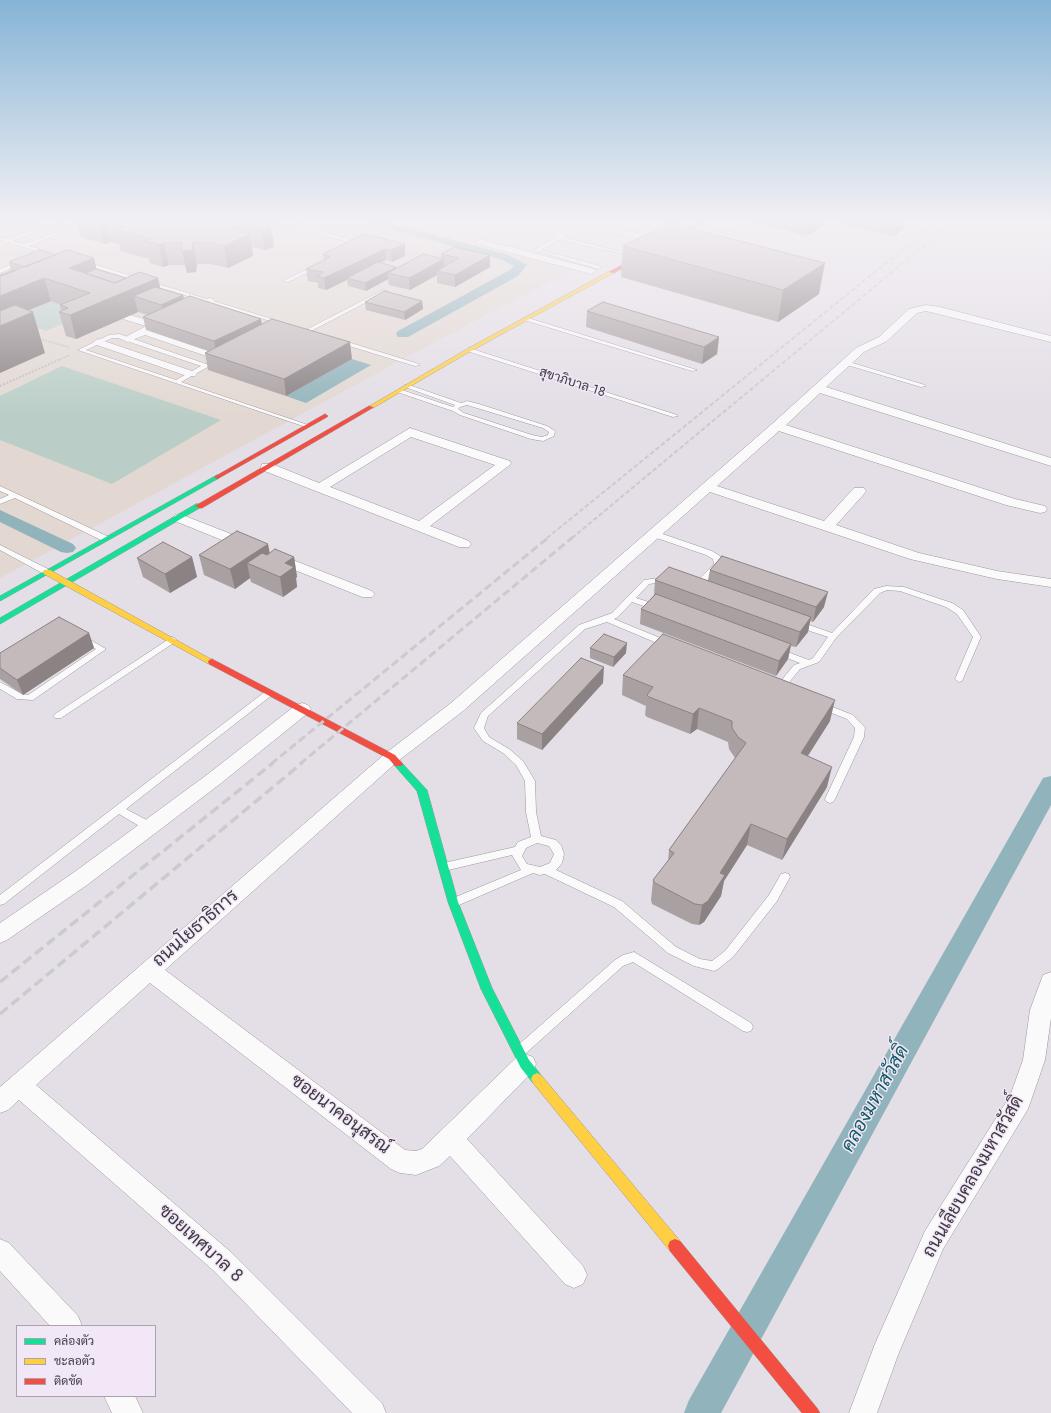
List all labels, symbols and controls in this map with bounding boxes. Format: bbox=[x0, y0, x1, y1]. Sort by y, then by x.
street label: สุขาภิบาล 18 bbox=[537, 365, 607, 401]
street label: ถนนโยธาธิการ bbox=[149, 886, 243, 972]
water label: คลองมหาสวัสดิ์ bbox=[837, 1042, 915, 1156]
street label: ซอยนาคอนุสรณ์ bbox=[286, 1071, 394, 1159]
street label: ถนนเลียบคลองมหาสวัสดิ์ bbox=[919, 1092, 1029, 1262]
street label: ซอยเทศบาล 8 bbox=[153, 1200, 247, 1288]
legend bbox=[16, 1325, 156, 1397]
text: คล่องตัว bbox=[54, 1332, 94, 1350]
text: ชะลอตัว bbox=[54, 1352, 95, 1370]
text: ติดขัด bbox=[54, 1372, 83, 1390]

